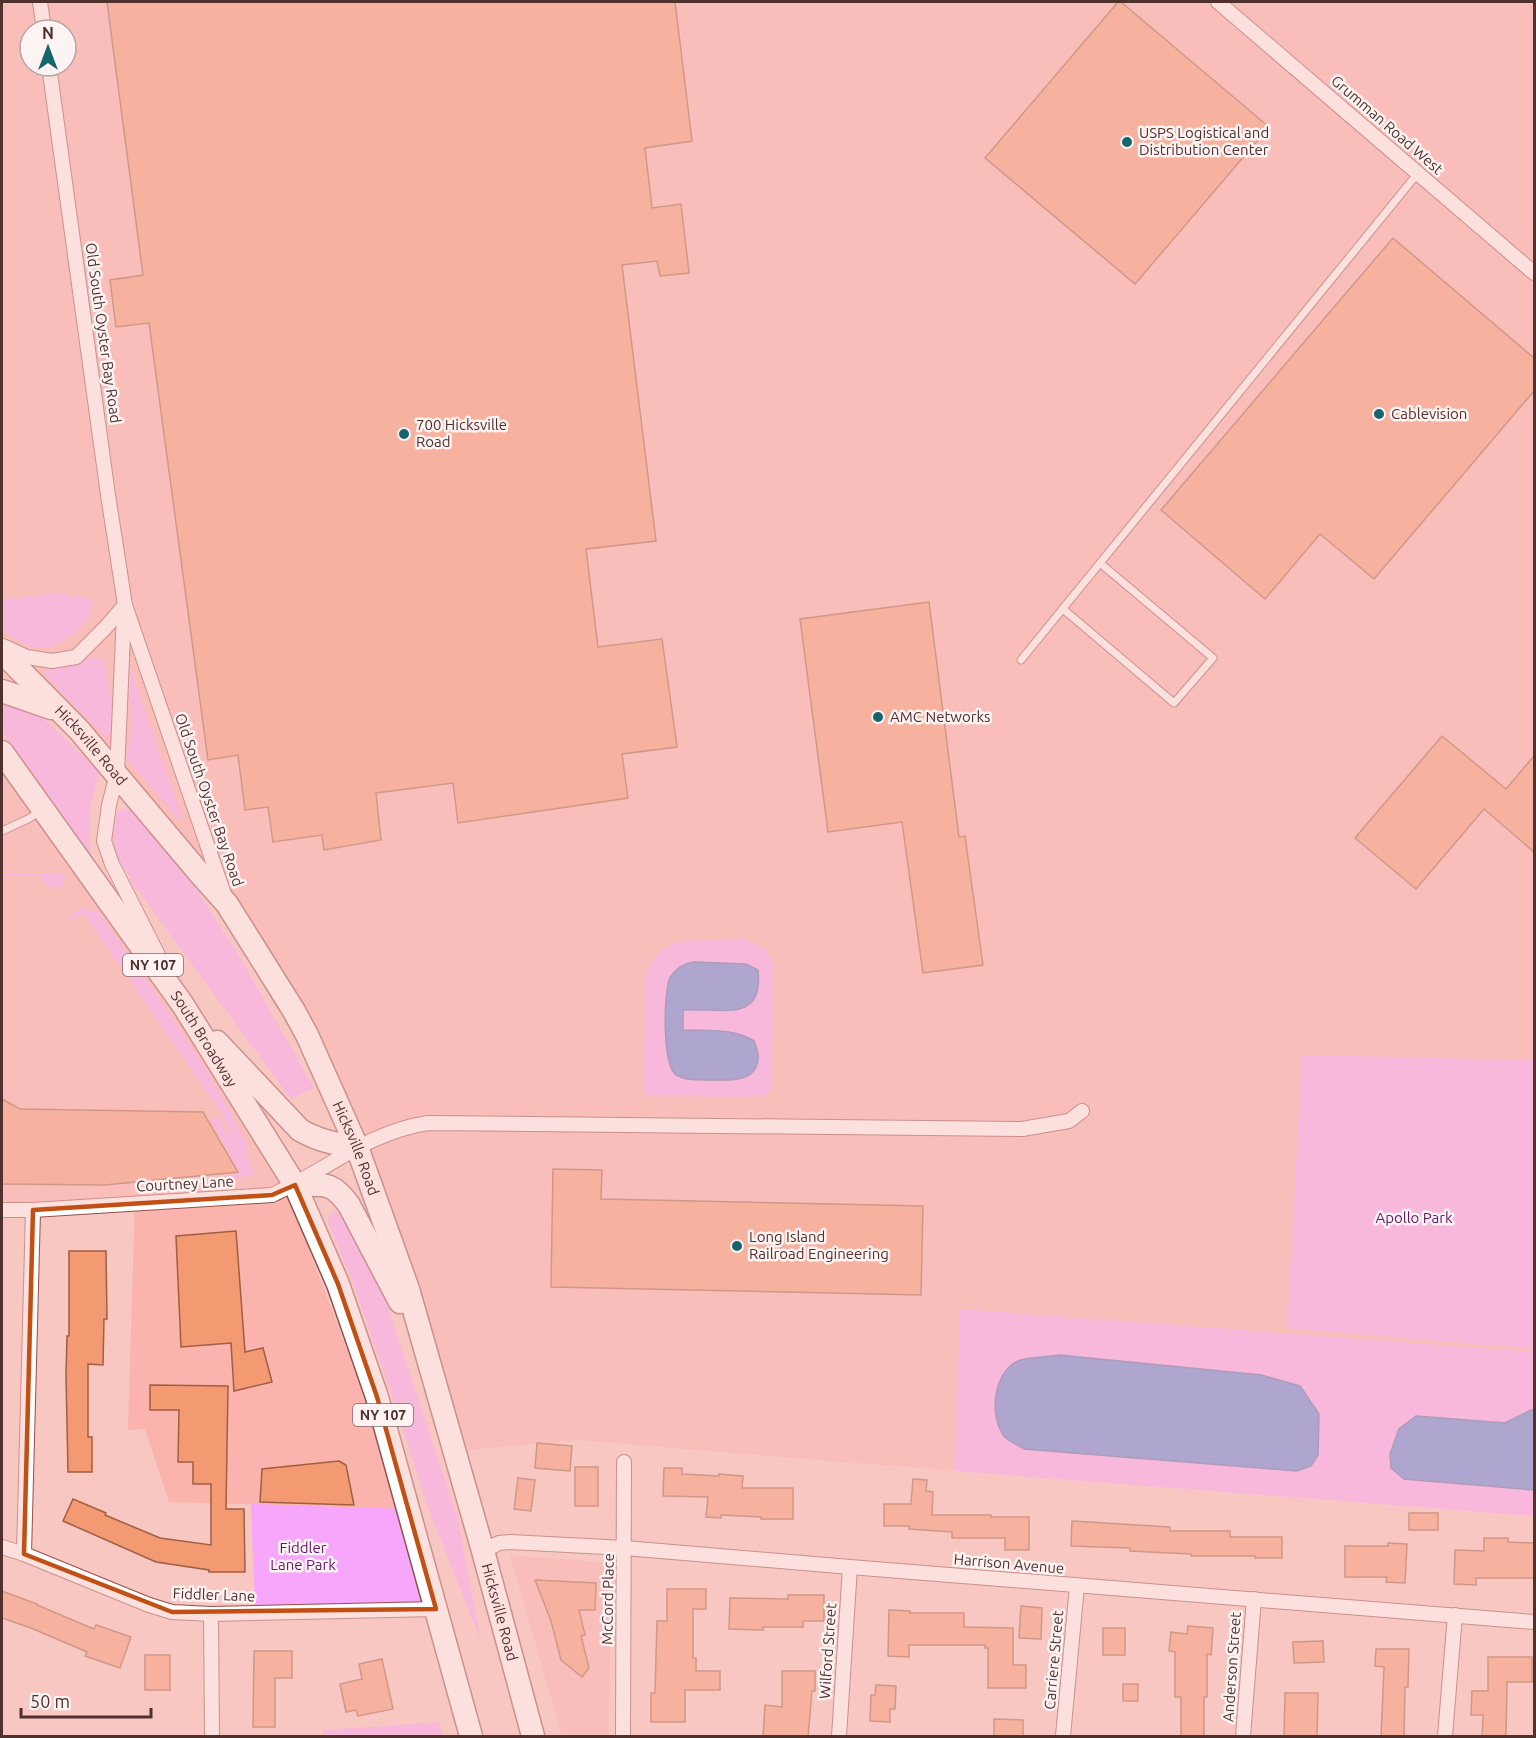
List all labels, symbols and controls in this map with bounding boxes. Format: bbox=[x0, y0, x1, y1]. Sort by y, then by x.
north arrow bbox=[18, 18, 78, 78]
text: N bbox=[42, 24, 54, 42]
street label: Grumman Road West bbox=[1328, 72, 1447, 178]
place label: USPS Logistical and Distribution Center bbox=[1139, 124, 1269, 158]
marker: USPS Logistical and Distribution Center bbox=[1120, 135, 1134, 149]
street label: Old South Oyster Bay Road bbox=[82, 242, 125, 424]
place label: Cablevision bbox=[1391, 405, 1467, 422]
marker: Cablevision bbox=[1372, 407, 1386, 421]
place label: 700 Hicksville Road bbox=[416, 416, 507, 450]
marker: 700 Hicksville Road bbox=[397, 427, 411, 441]
street label: Hicksville Road bbox=[52, 702, 131, 788]
place label: AMC Networks bbox=[890, 708, 991, 725]
marker: AMC Networks bbox=[871, 710, 885, 724]
street label: Old South Oyster Bay Road bbox=[172, 711, 247, 889]
road number: NY 107 bbox=[123, 954, 183, 976]
street label: South Broadway bbox=[168, 987, 241, 1090]
street label: Hicksville Road bbox=[330, 1098, 383, 1198]
street label: Courtney Lane bbox=[136, 1172, 234, 1195]
park label: Apollo Park bbox=[1375, 1209, 1453, 1226]
place label: Long Island Railroad Engineering bbox=[749, 1228, 889, 1262]
marker: Long Island Railroad Engineering bbox=[730, 1239, 744, 1253]
road number: NY 107 bbox=[353, 1404, 413, 1426]
park label: Fiddler Lane Park bbox=[270, 1539, 336, 1573]
street label: Harrison Avenue bbox=[953, 1550, 1065, 1577]
street label: McCord Place bbox=[598, 1553, 617, 1645]
street label: Hicksville Road bbox=[479, 1561, 521, 1663]
street label: Fiddler Lane bbox=[172, 1585, 256, 1604]
street label: Wilford Street bbox=[816, 1602, 839, 1699]
street label: Carriere Street bbox=[1041, 1610, 1066, 1710]
street label: Anderson Street bbox=[1219, 1611, 1244, 1723]
scale bar bbox=[21, 1681, 152, 1719]
text: 50 m bbox=[30, 1691, 70, 1711]

